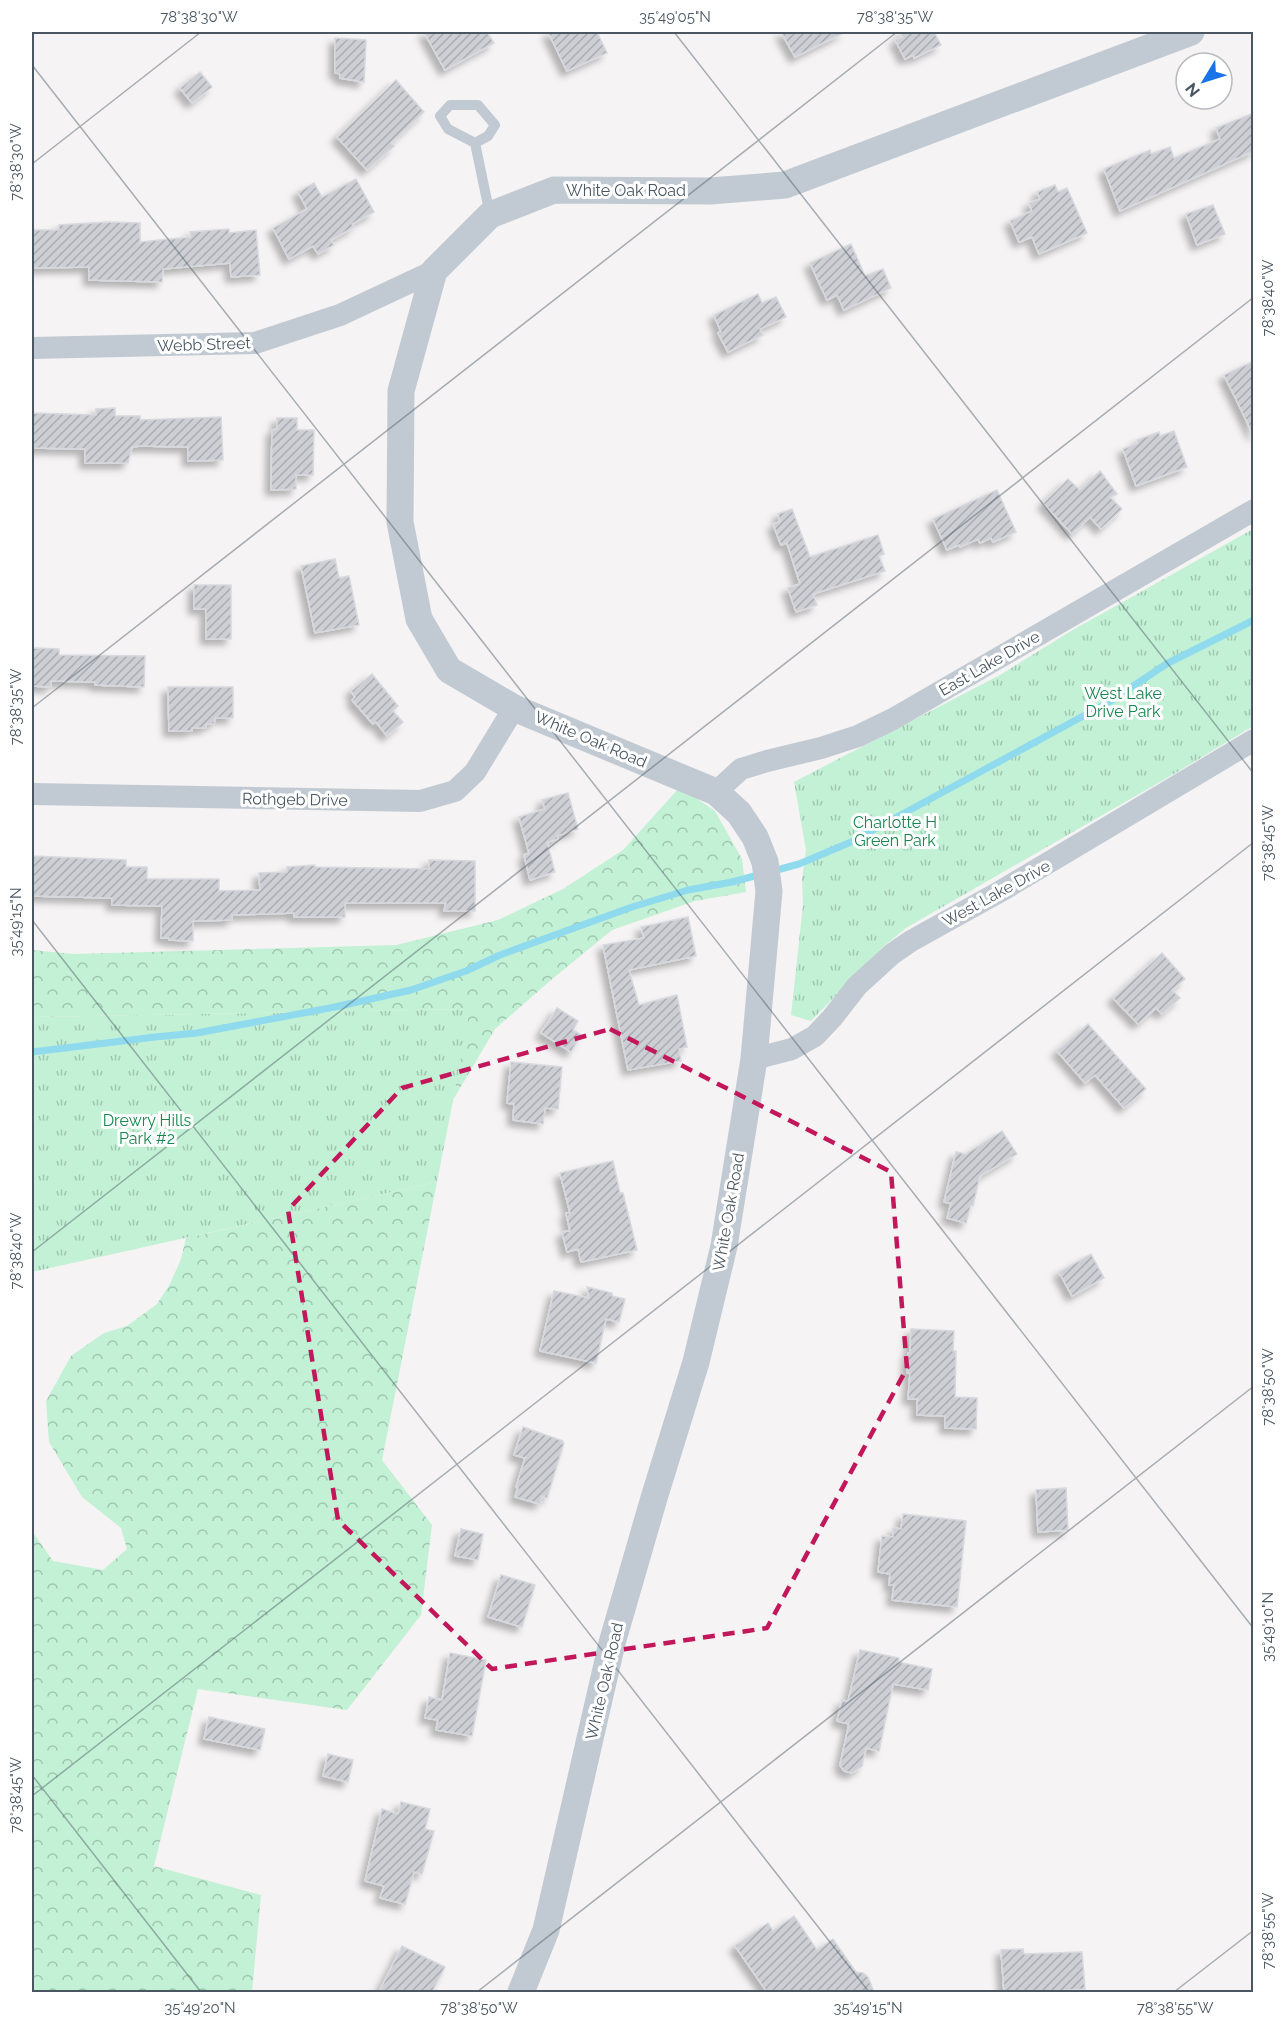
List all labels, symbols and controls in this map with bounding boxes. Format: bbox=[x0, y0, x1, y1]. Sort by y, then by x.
text: 78°38'30"W bbox=[160, 8, 238, 26]
text: 35°49'05"N bbox=[639, 8, 711, 26]
text: 78°38'35"W bbox=[857, 8, 934, 26]
north arrow bbox=[1174, 51, 1234, 111]
text: N bbox=[1181, 79, 1204, 101]
text: 78°38'30"W bbox=[7, 123, 25, 201]
street label: White Oak Road bbox=[566, 181, 686, 200]
text: 78°38'40"W bbox=[1259, 259, 1277, 336]
street label: Webb Street bbox=[157, 333, 252, 356]
street label: East Lake Drive bbox=[935, 627, 1043, 700]
text: 78°38'35"W bbox=[7, 668, 25, 745]
park label: West Lake Drive Park bbox=[1084, 684, 1162, 721]
street label: White Oak Road bbox=[532, 707, 650, 772]
street label: Rothgeb Drive bbox=[242, 789, 348, 810]
text: 78°38'45"W bbox=[1259, 805, 1277, 881]
park label: Charlotte H Green Park bbox=[853, 813, 937, 850]
street label: West Lake Drive bbox=[939, 856, 1053, 931]
text: 35°49'15"N bbox=[7, 887, 25, 957]
park label: Drewry Hills Park #2 bbox=[103, 1111, 192, 1148]
street label: White Oak Road bbox=[709, 1151, 748, 1273]
text: 78°38'40"W bbox=[7, 1212, 25, 1289]
text: 78°38'50"W bbox=[1259, 1348, 1277, 1426]
text: 35°49'10"N bbox=[1259, 1592, 1277, 1662]
street label: White Oak Road bbox=[582, 1621, 627, 1742]
text: 78°38'45"W bbox=[7, 1757, 25, 1833]
text: 78°38'55"W bbox=[1259, 1892, 1277, 1969]
text: 35°49'20"N bbox=[164, 1999, 236, 2017]
text: 78°38'50"W bbox=[440, 1999, 518, 2017]
text: 35°49'15"N bbox=[833, 1999, 903, 2017]
text: 78°38'55"W bbox=[1137, 1999, 1214, 2017]

